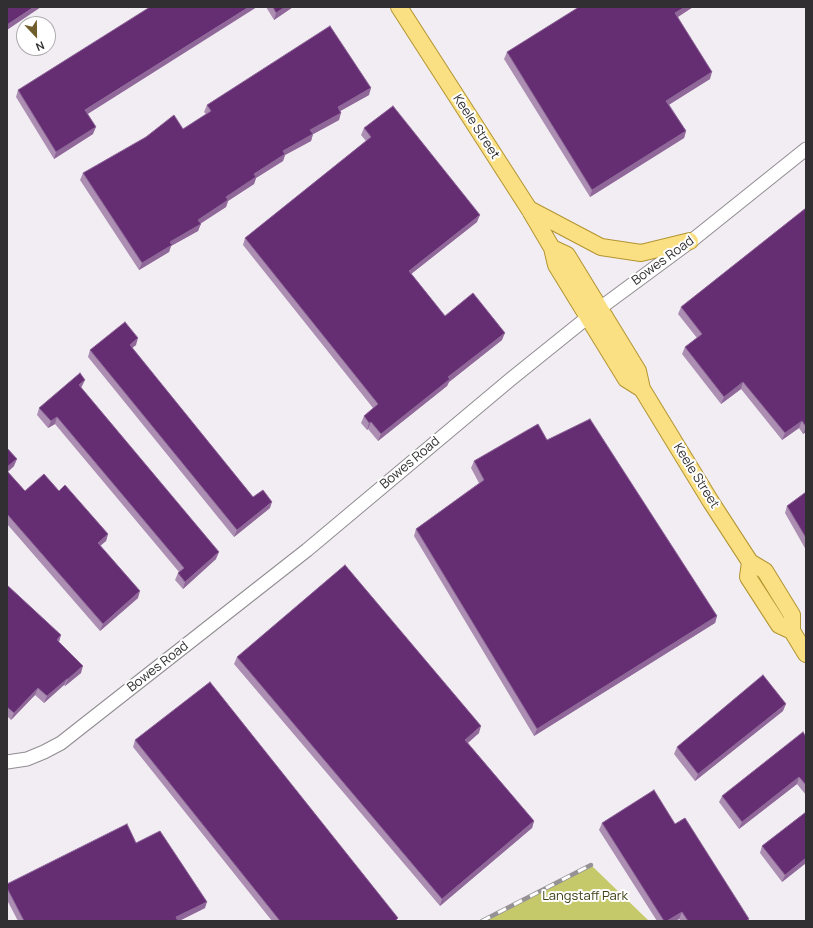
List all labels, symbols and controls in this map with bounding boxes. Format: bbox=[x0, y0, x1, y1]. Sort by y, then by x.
north arrow bbox=[16, 16, 56, 56]
text: N bbox=[34, 38, 47, 55]
street label: Keele Street bbox=[449, 92, 503, 162]
street label: Bowes Road bbox=[629, 233, 697, 289]
street label: Bowes Road bbox=[377, 434, 443, 492]
street label: Keele Street bbox=[670, 441, 722, 511]
street label: Bowes Road bbox=[124, 638, 192, 696]
park label: Langstaff Park bbox=[542, 888, 628, 904]

